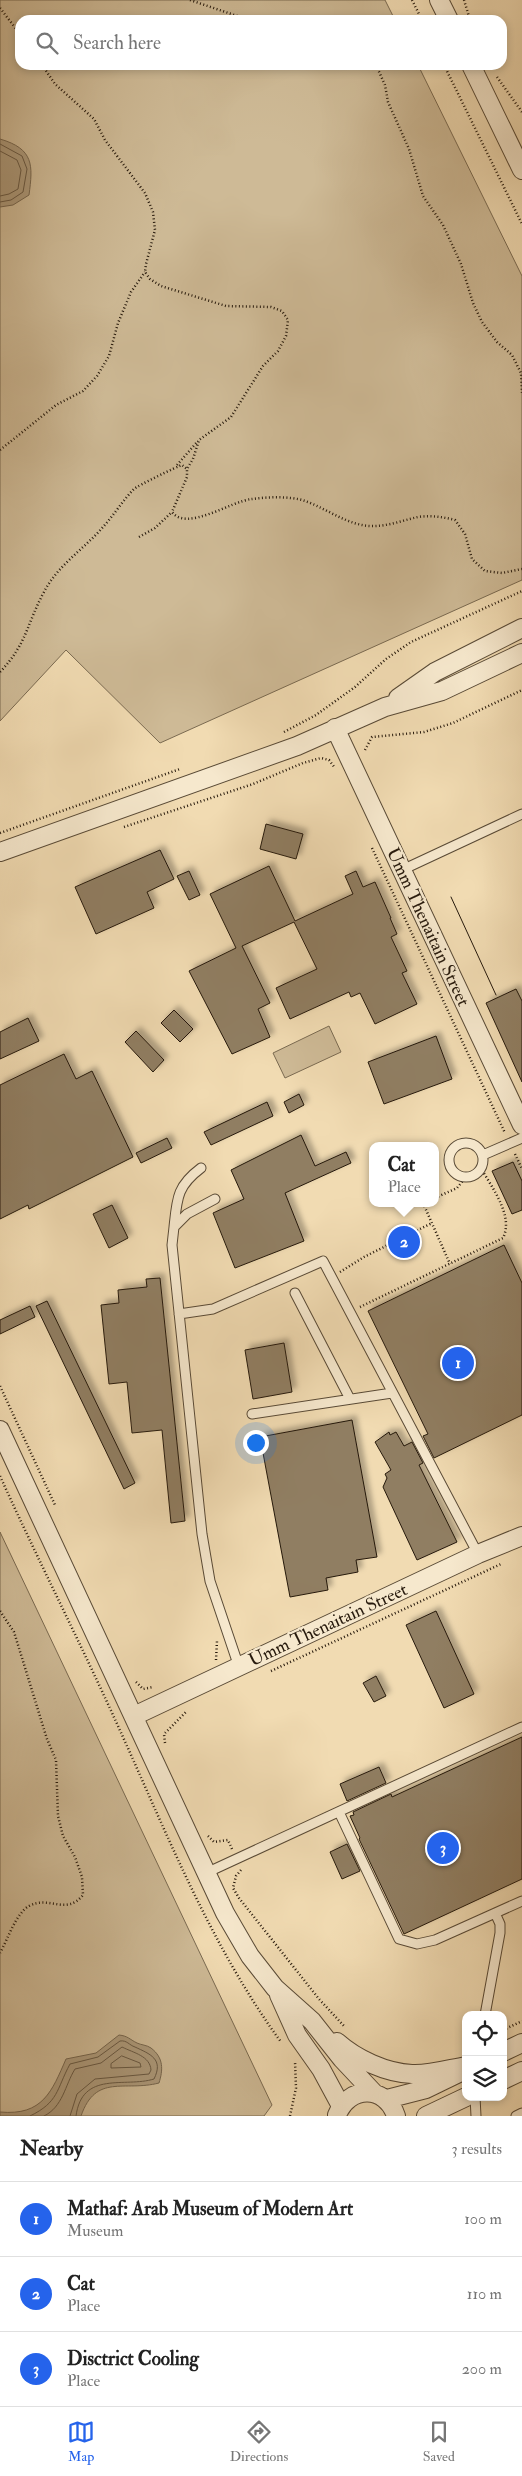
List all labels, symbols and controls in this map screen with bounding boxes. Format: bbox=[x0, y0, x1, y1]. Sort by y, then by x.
search box bbox=[15, 15, 507, 70]
icon: search bbox=[33, 29, 61, 57]
text: Search here bbox=[73, 31, 161, 55]
street label: Umm Thenaitain Street bbox=[381, 844, 475, 1010]
popup bbox=[369, 1142, 439, 1207]
text: Cat bbox=[387, 1153, 415, 1177]
text: Place bbox=[387, 1177, 421, 1197]
pin: 2 bbox=[388, 1223, 420, 1261]
pin: 1 bbox=[442, 1344, 474, 1382]
your location bbox=[243, 1430, 269, 1456]
street label: Umm Thenaitain Street bbox=[245, 1578, 411, 1672]
pin: 3 bbox=[427, 1829, 459, 1867]
map controls bbox=[462, 2011, 507, 2101]
button: locate bbox=[462, 2011, 507, 2056]
button: layers bbox=[462, 2056, 507, 2101]
text: Nearby bbox=[20, 2135, 83, 2162]
text: 3 results bbox=[451, 2139, 502, 2159]
text: Mathaf: Arab Museum of Modern Art bbox=[67, 2197, 353, 2221]
text: 1 bbox=[33, 2209, 39, 2229]
text: 100 m bbox=[464, 2209, 502, 2229]
text: Museum bbox=[67, 2221, 123, 2241]
text: Cat bbox=[67, 2272, 95, 2296]
text: 2 bbox=[32, 2284, 40, 2304]
text: 110 m bbox=[467, 2284, 502, 2304]
text: Place bbox=[67, 2296, 100, 2316]
text: Disctrict Cooling bbox=[67, 2347, 199, 2371]
text: 3 bbox=[33, 2359, 39, 2379]
text: 200 m bbox=[462, 2359, 502, 2379]
text: Place bbox=[67, 2371, 100, 2391]
tab: Map bbox=[67, 2418, 95, 2465]
tab: Directions bbox=[230, 2418, 288, 2465]
tab: Saved bbox=[423, 2418, 455, 2465]

